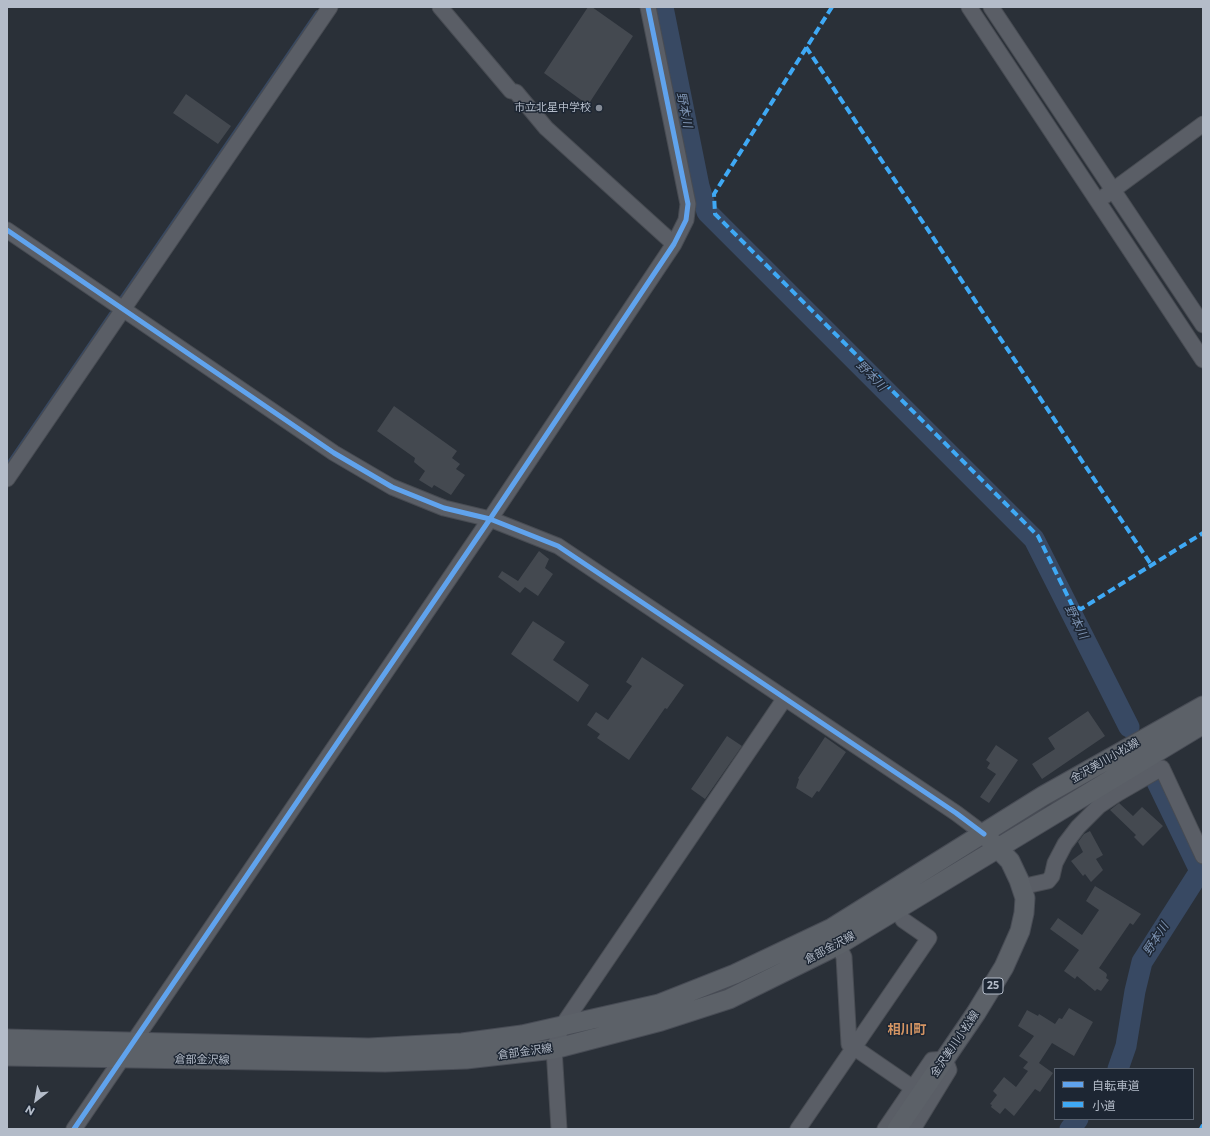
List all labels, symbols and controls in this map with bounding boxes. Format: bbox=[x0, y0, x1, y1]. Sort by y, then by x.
water label: 野本川 bbox=[673, 91, 695, 129]
place label: 市立北星中学校 bbox=[514, 101, 591, 115]
marker: 市立北星中学校 bbox=[594, 103, 604, 113]
water label: 野本川 bbox=[853, 358, 889, 394]
water label: 野本川 bbox=[1061, 603, 1091, 641]
street label: 金沢美川小松線 bbox=[1068, 736, 1142, 786]
water label: 野本川 bbox=[1140, 920, 1172, 958]
street label: 倉部金沢線 bbox=[803, 929, 857, 967]
road number: 25 bbox=[983, 978, 1003, 994]
street label: 金沢美川小松線 bbox=[928, 1008, 982, 1080]
district label: 相川町 bbox=[888, 1022, 926, 1038]
street label: 倉部金沢線 bbox=[497, 1042, 553, 1062]
street label: 倉部金沢線 bbox=[174, 1053, 230, 1067]
legend bbox=[1054, 1068, 1194, 1120]
text: 自転車道 bbox=[1092, 1078, 1140, 1093]
north arrow bbox=[16, 1080, 56, 1120]
text: 小道 bbox=[1092, 1098, 1116, 1113]
text: N bbox=[22, 1102, 37, 1119]

